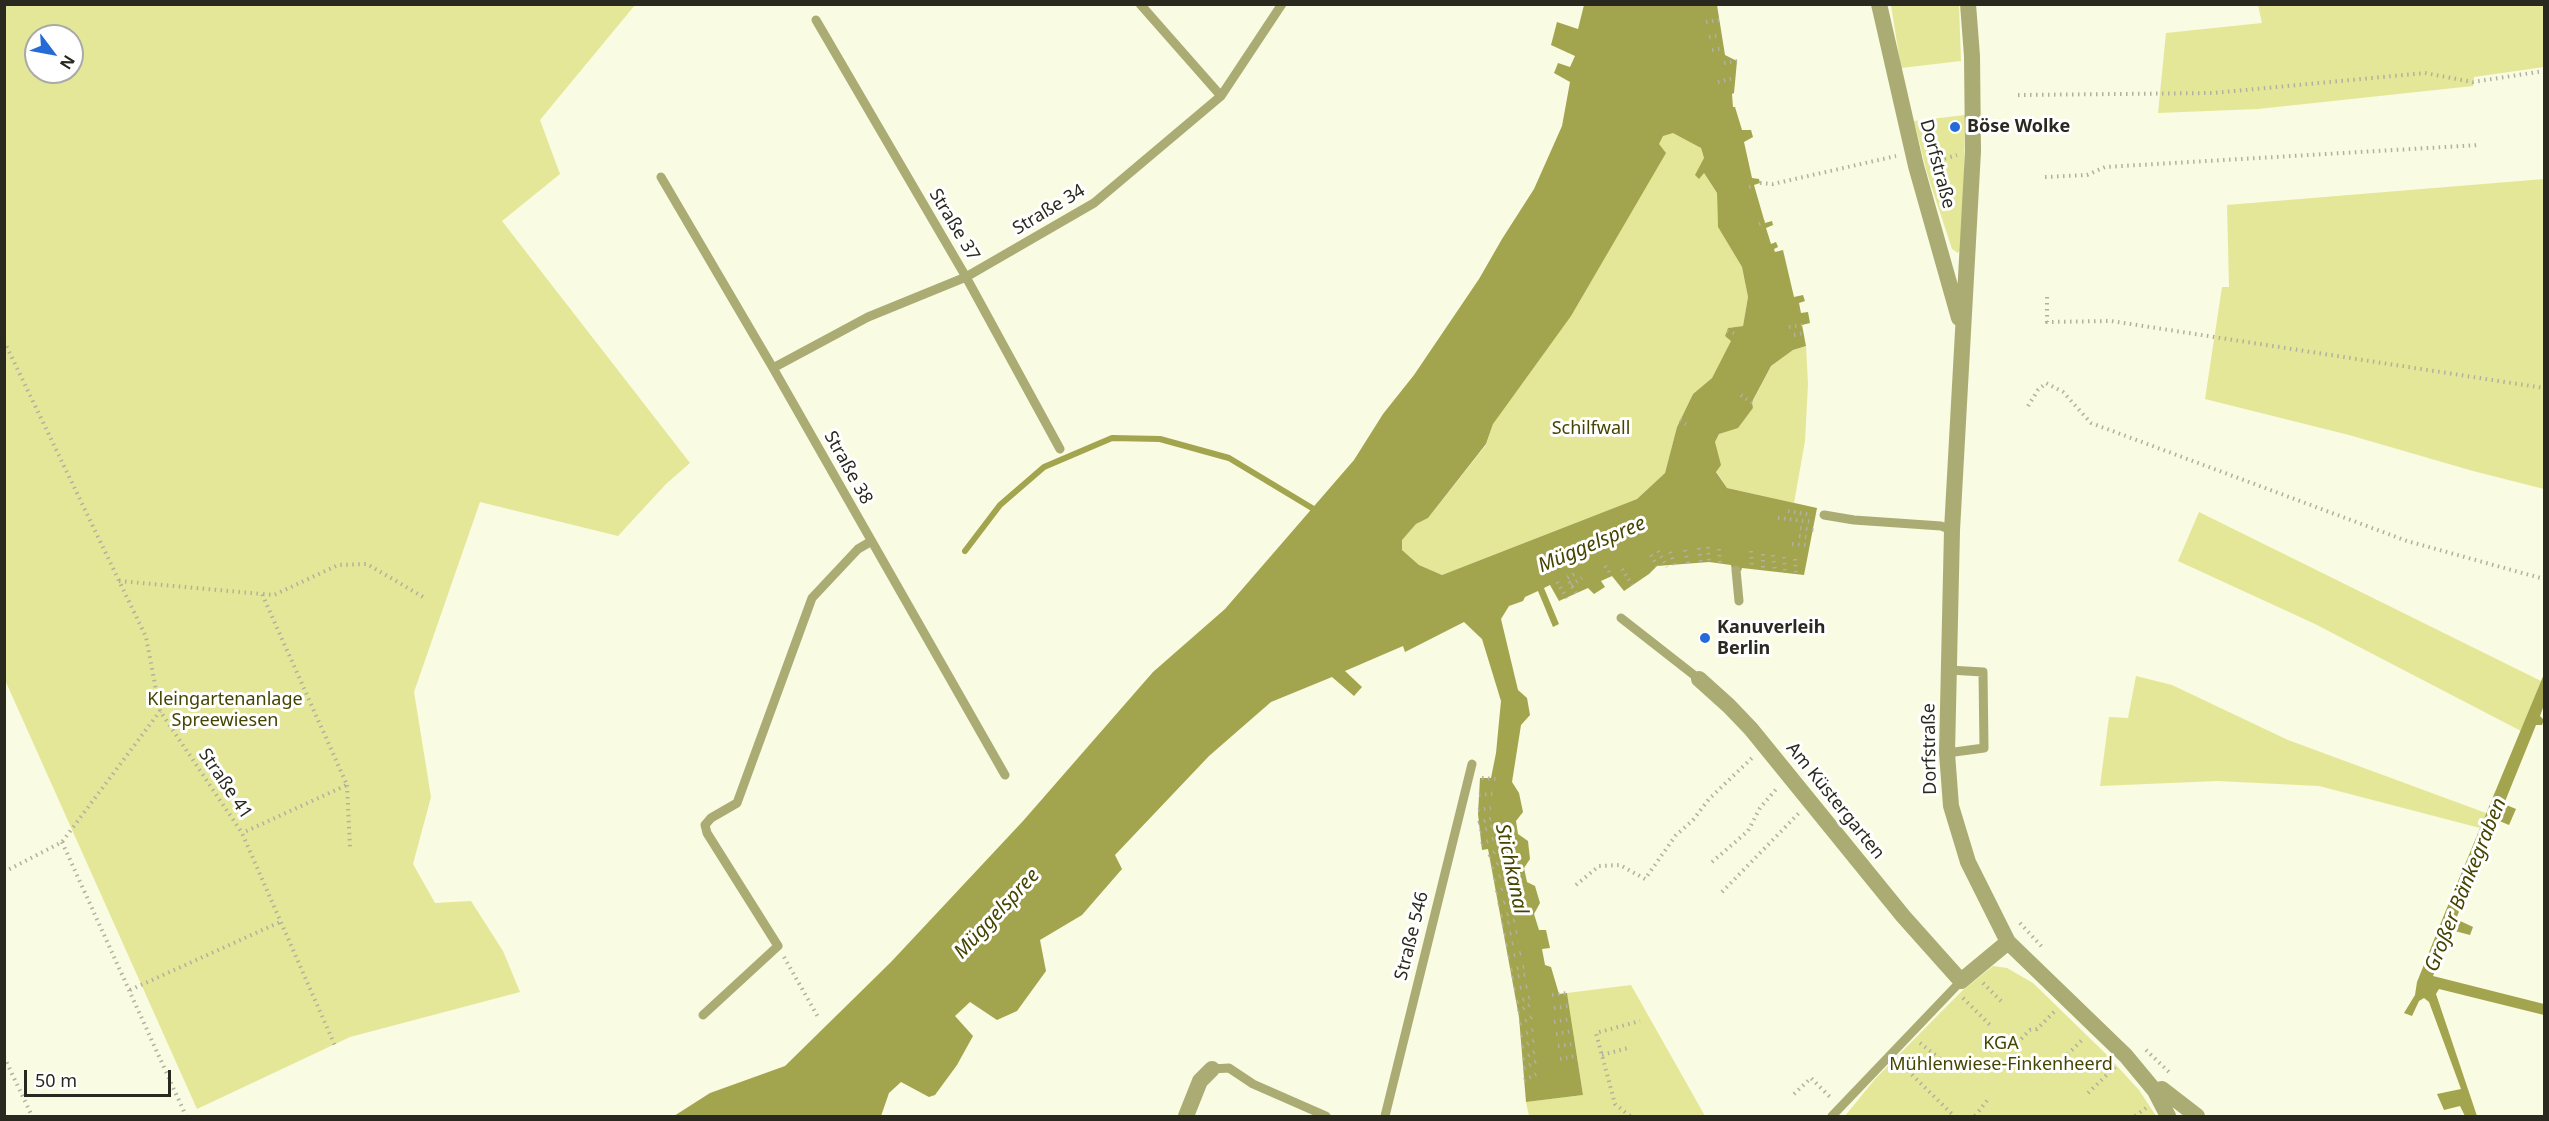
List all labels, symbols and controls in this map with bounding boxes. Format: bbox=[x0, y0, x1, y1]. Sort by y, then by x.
north arrow bbox=[24, 24, 84, 84]
text: N bbox=[55, 51, 80, 74]
place label: Böse Wolke bbox=[1967, 116, 2070, 138]
street label: Dorfstraße bbox=[1915, 117, 1959, 211]
marker: Böse Wolke bbox=[1948, 120, 1962, 134]
street label: Straße 34 bbox=[1009, 180, 1089, 240]
street label: Straße 37 bbox=[924, 185, 984, 265]
park label: Schilfwall bbox=[1552, 418, 1630, 440]
street label: Straße 38 bbox=[819, 428, 877, 508]
water label: Müggelspree bbox=[1535, 512, 1649, 578]
place label: Kanuverleih Berlin bbox=[1717, 617, 1825, 660]
marker: Kanuverleih Berlin bbox=[1698, 631, 1712, 645]
park label: Kleingartenanlage Spreewiesen bbox=[147, 689, 303, 732]
street label: Dorfstraße bbox=[1918, 703, 1942, 795]
street label: Am Küstergarten bbox=[1781, 738, 1889, 864]
street label: Straße 41 bbox=[194, 745, 256, 823]
water label: Großer Bänkegraben bbox=[2420, 795, 2512, 975]
water label: Stichkanal bbox=[1490, 822, 1532, 916]
water label: Müggelspree bbox=[949, 864, 1045, 964]
street label: Straße 546 bbox=[1391, 889, 1433, 983]
park label: KGA Mühlenwiese-Finkenheerd bbox=[1889, 1033, 2113, 1076]
scale bar bbox=[27, 1058, 174, 1096]
text: 50 m bbox=[35, 1068, 77, 1092]

